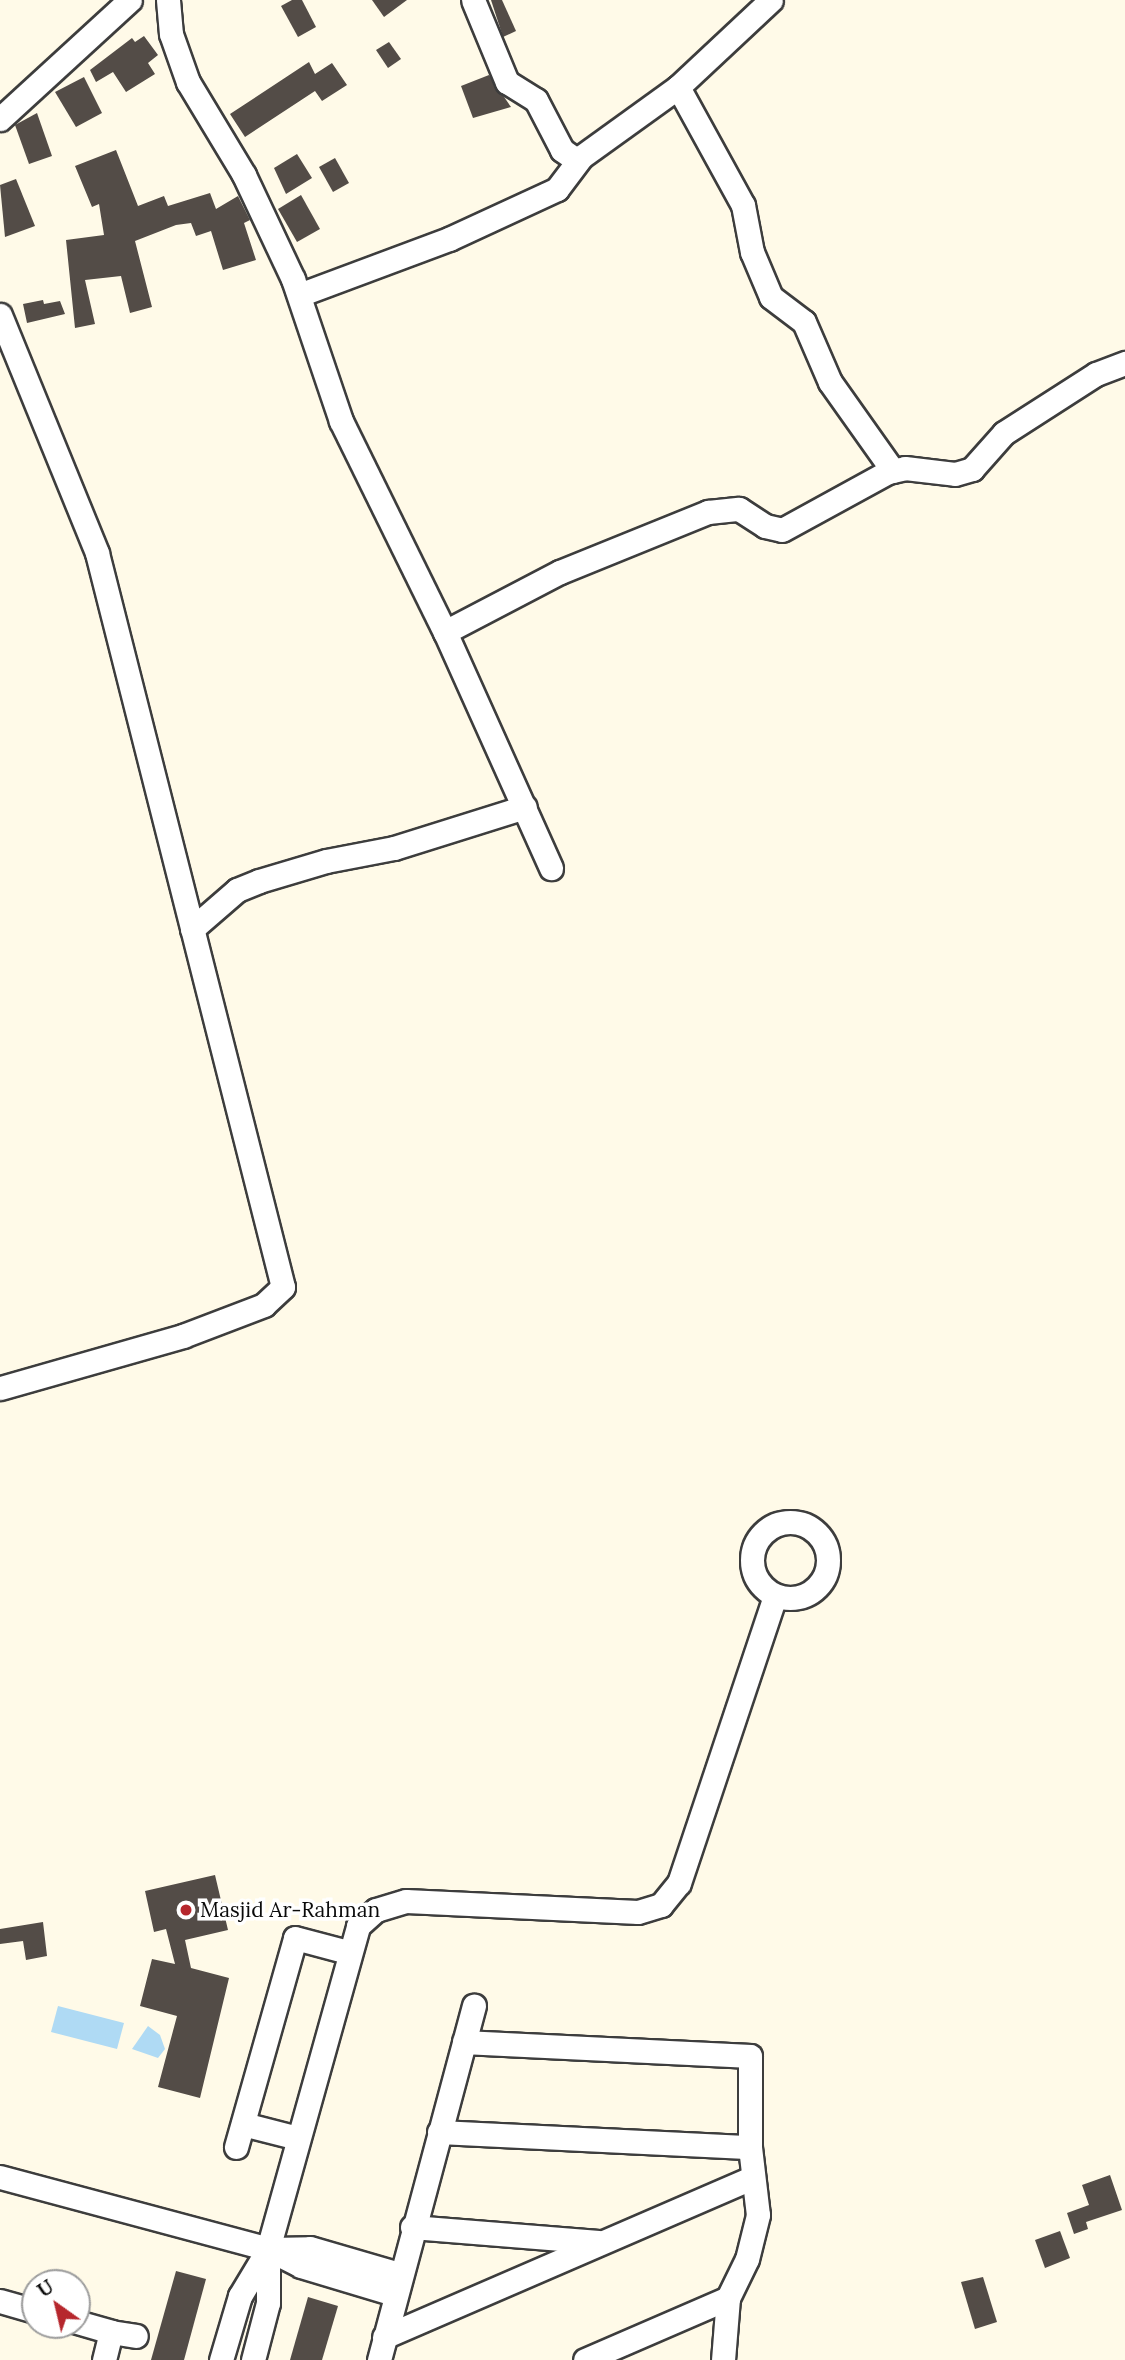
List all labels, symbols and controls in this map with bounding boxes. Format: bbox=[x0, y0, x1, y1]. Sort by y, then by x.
place label: Masjid Ar-Rahman bbox=[200, 1897, 380, 1923]
marker: Masjid Ar-Rahman bbox=[178, 1902, 194, 1918]
north arrow bbox=[21, 2269, 91, 2339]
text: U bbox=[33, 2274, 58, 2302]

